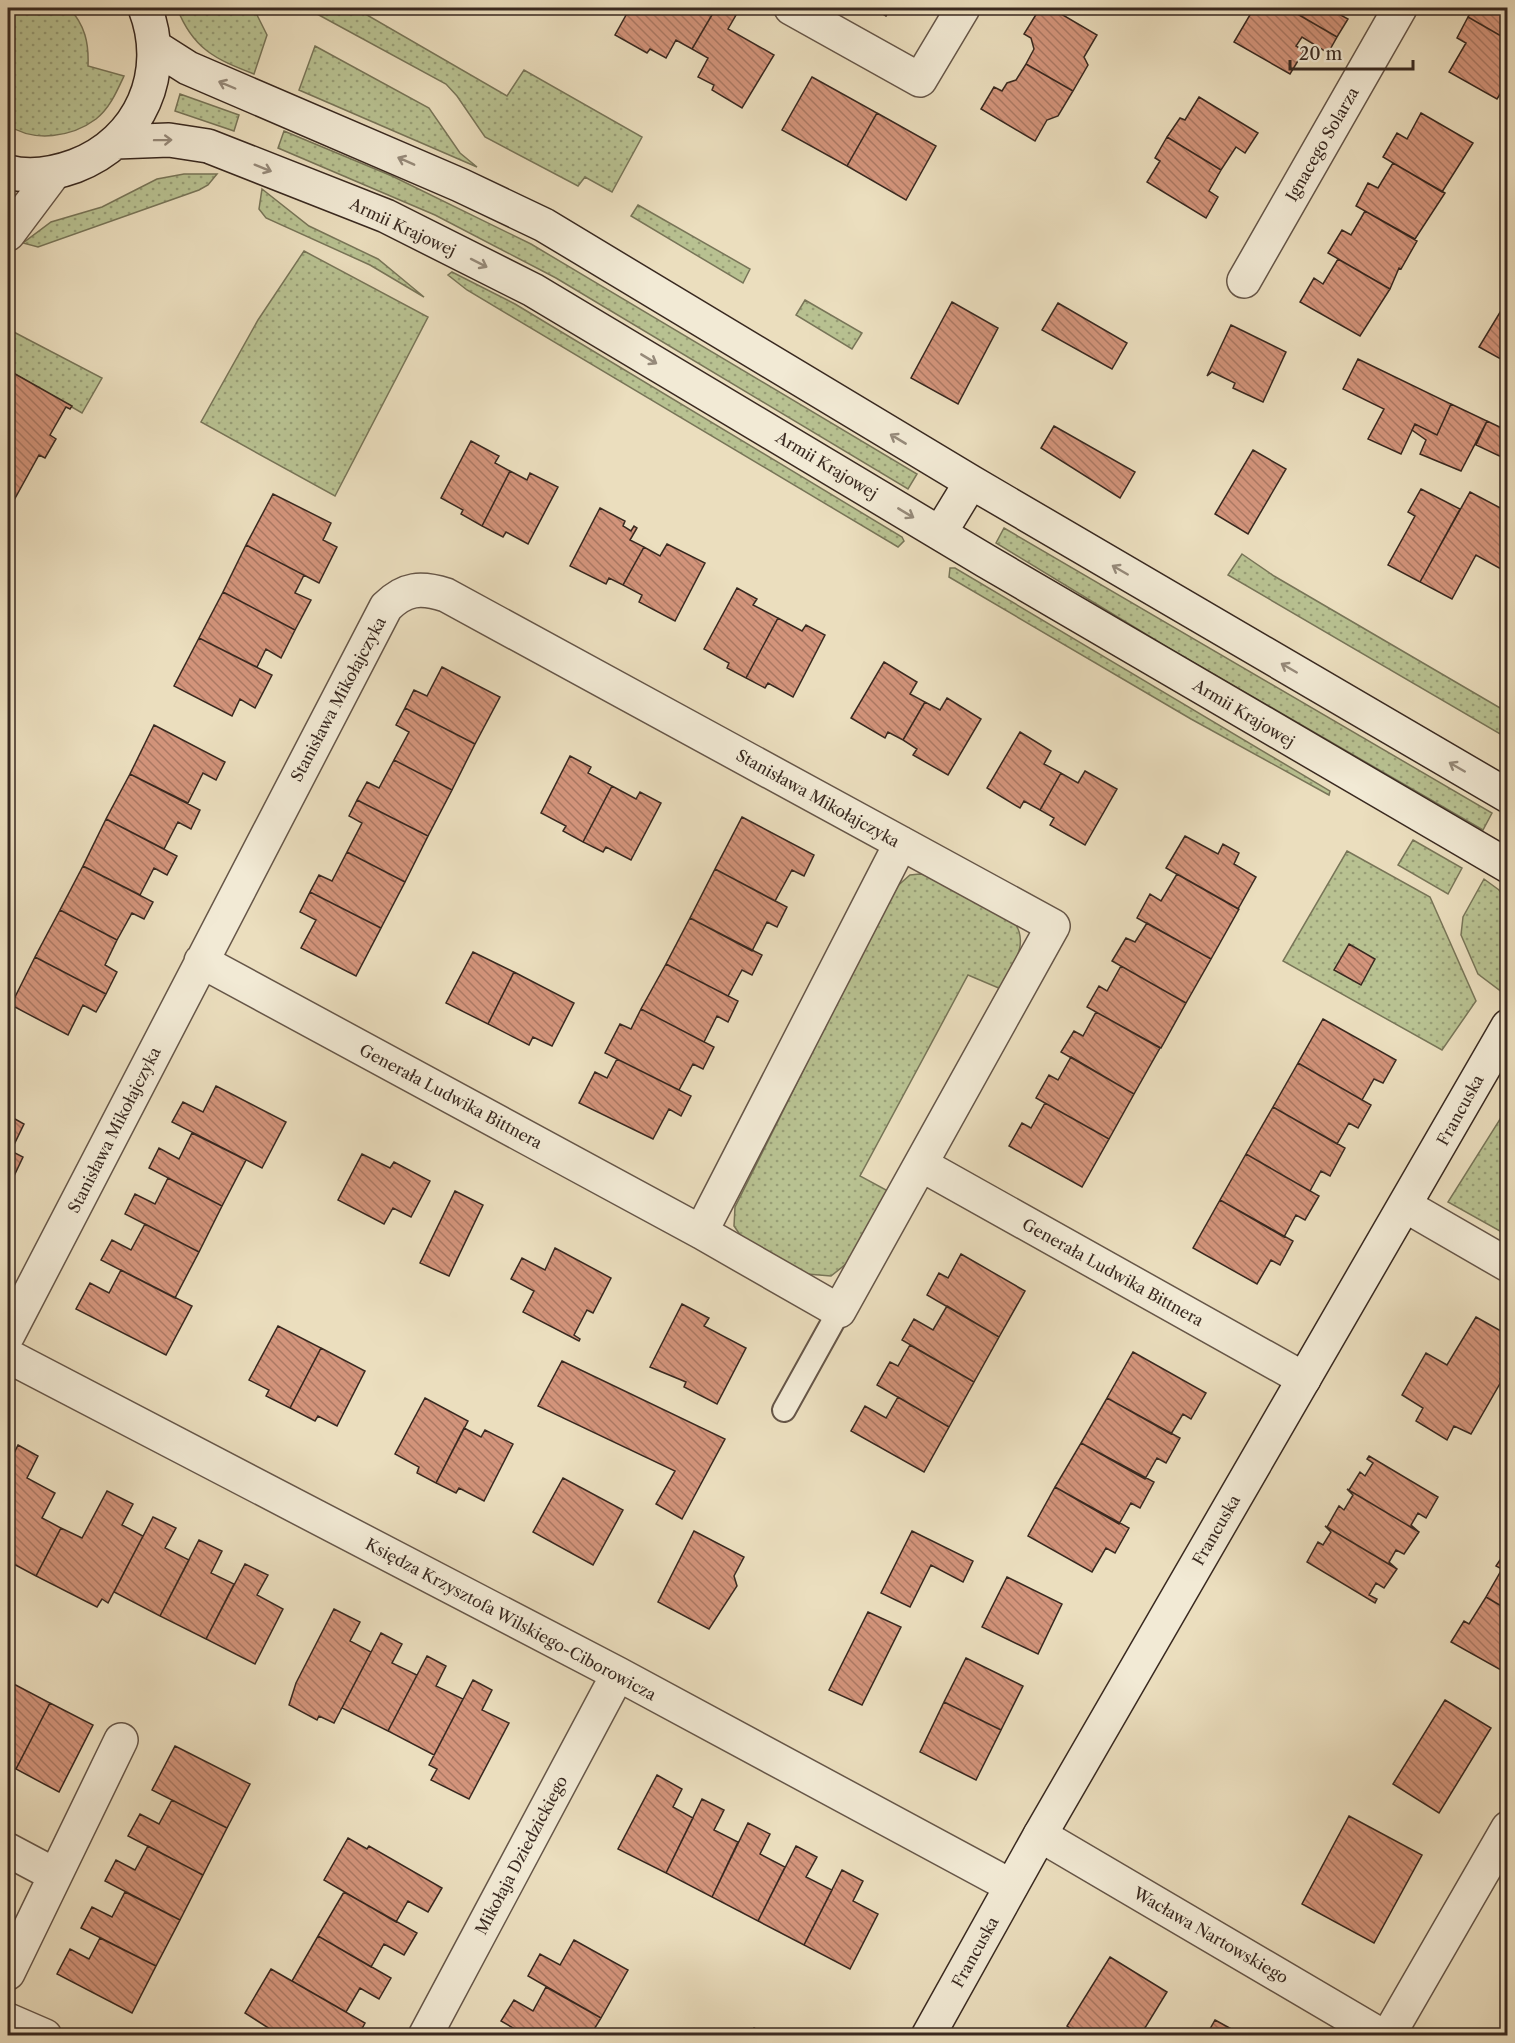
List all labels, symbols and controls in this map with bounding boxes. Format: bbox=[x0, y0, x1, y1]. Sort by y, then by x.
scale bar bbox=[1290, 33, 1413, 71]
text: 20 m bbox=[1299, 43, 1343, 65]
one-way arrow bbox=[218, 79, 237, 90]
street label: Ignacego Solarza bbox=[1281, 83, 1363, 205]
one-way arrow bbox=[152, 134, 172, 146]
one-way arrow bbox=[398, 155, 416, 166]
one-way arrow bbox=[253, 163, 271, 174]
street label: Armii Krajowej bbox=[346, 193, 459, 260]
one-way arrow bbox=[470, 258, 488, 269]
one-way arrow bbox=[640, 354, 657, 366]
street label: Armii Krajowej bbox=[772, 426, 882, 503]
one-way arrow bbox=[890, 432, 907, 444]
one-way arrow bbox=[897, 507, 914, 519]
one-way arrow bbox=[1112, 564, 1129, 576]
street label: Stanisława Mikołajczyka bbox=[286, 613, 390, 785]
one-way arrow bbox=[1281, 662, 1298, 674]
street label: Armii Krajowej bbox=[1189, 674, 1299, 751]
street label: Stanisława Mikołajczyka bbox=[733, 745, 904, 852]
one-way arrow bbox=[1449, 760, 1466, 772]
street label: Generała Ludwika Bittnera bbox=[356, 1039, 546, 1153]
street label: Stanisława Mikołajczyka bbox=[63, 1043, 165, 1216]
street label: Francuska bbox=[1432, 1071, 1488, 1149]
street label: Generała Ludwika Bittnera bbox=[1019, 1214, 1208, 1330]
street label: Francuska bbox=[1188, 1491, 1244, 1569]
street label: Księdza Krzysztofa Wilskiego-Ciborowicza bbox=[362, 1534, 660, 1705]
street label: Mikołaja Dziedzickiego bbox=[471, 1772, 572, 1938]
street label: Wacława Nartowskiego bbox=[1129, 1882, 1292, 1988]
street label: Francuska bbox=[947, 1913, 1003, 1991]

